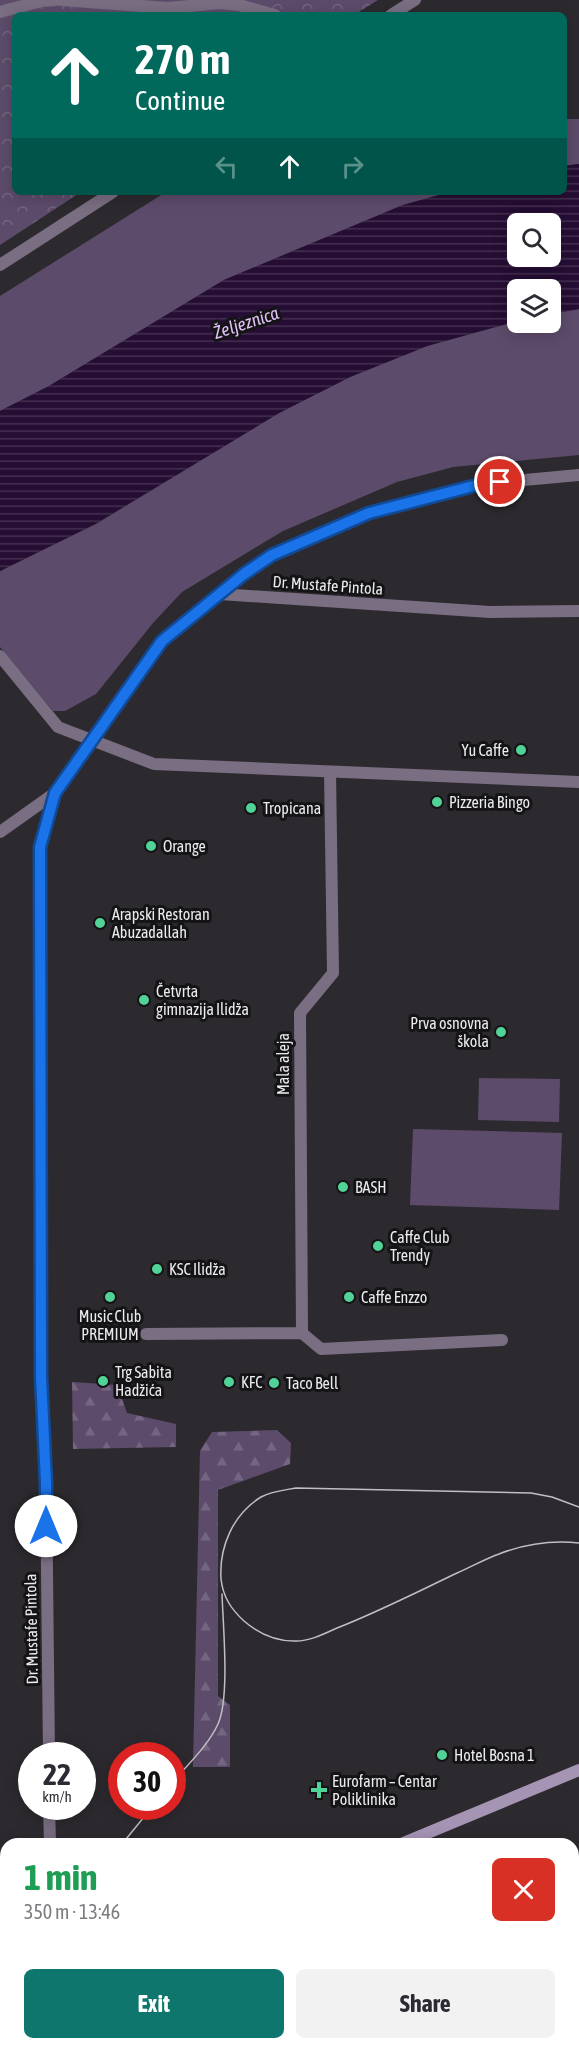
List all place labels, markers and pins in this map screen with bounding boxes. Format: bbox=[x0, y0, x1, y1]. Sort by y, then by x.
pin bbox=[474, 456, 525, 507]
place label: Yu Caffe bbox=[461, 741, 509, 759]
marker: Yu Caffe bbox=[514, 743, 528, 757]
place label: Pizzeria Bingo bbox=[449, 793, 530, 812]
marker: Pizzeria Bingo bbox=[430, 795, 444, 809]
place label: Tropicana bbox=[263, 799, 321, 818]
marker: Tropicana bbox=[244, 801, 258, 815]
place label: Orange bbox=[163, 837, 206, 856]
marker: Orange bbox=[144, 839, 158, 853]
place label: Arapski Restoran Abuzadallah bbox=[112, 905, 210, 941]
marker: Arapski Restoran Abuzadallah bbox=[93, 916, 107, 930]
place label: Četvrta gimnazija Ilidža bbox=[156, 982, 249, 1019]
marker: Četvrta gimnazija Ilidža bbox=[137, 993, 151, 1007]
place label: Prva osnovna škola bbox=[410, 1014, 489, 1050]
marker: Prva osnovna škola bbox=[494, 1025, 508, 1039]
place label: BASH bbox=[355, 1178, 386, 1196]
marker: BASH bbox=[336, 1180, 350, 1194]
place label: Caffe Club Trendy bbox=[390, 1228, 450, 1265]
marker: Caffe Club Trendy bbox=[371, 1239, 385, 1253]
place label: KSC Ilidža bbox=[169, 1260, 226, 1278]
marker: KSC Ilidža bbox=[150, 1262, 164, 1276]
place label: Caffe Enzzo bbox=[361, 1288, 427, 1306]
marker: Music Club PREMIUM bbox=[103, 1290, 117, 1304]
marker: Caffe Enzzo bbox=[342, 1290, 356, 1304]
place label: Music Club PREMIUM bbox=[79, 1307, 141, 1343]
place label: Trg Sabita Hadžića bbox=[115, 1363, 172, 1399]
place label: KFC bbox=[241, 1373, 263, 1391]
marker: Trg Sabita Hadžića bbox=[96, 1374, 110, 1388]
place label: Taco Bell bbox=[286, 1374, 339, 1392]
marker: KFC bbox=[222, 1375, 236, 1389]
marker: Taco Bell bbox=[267, 1376, 281, 1390]
place label: Hotel Bosna 1 bbox=[454, 1746, 535, 1764]
marker: Hotel Bosna 1 bbox=[435, 1748, 449, 1762]
place label: Eurofarm – Centar Poliklinika bbox=[332, 1772, 437, 1808]
marker: Eurofarm – Centar Poliklinika bbox=[310, 1781, 328, 1799]

